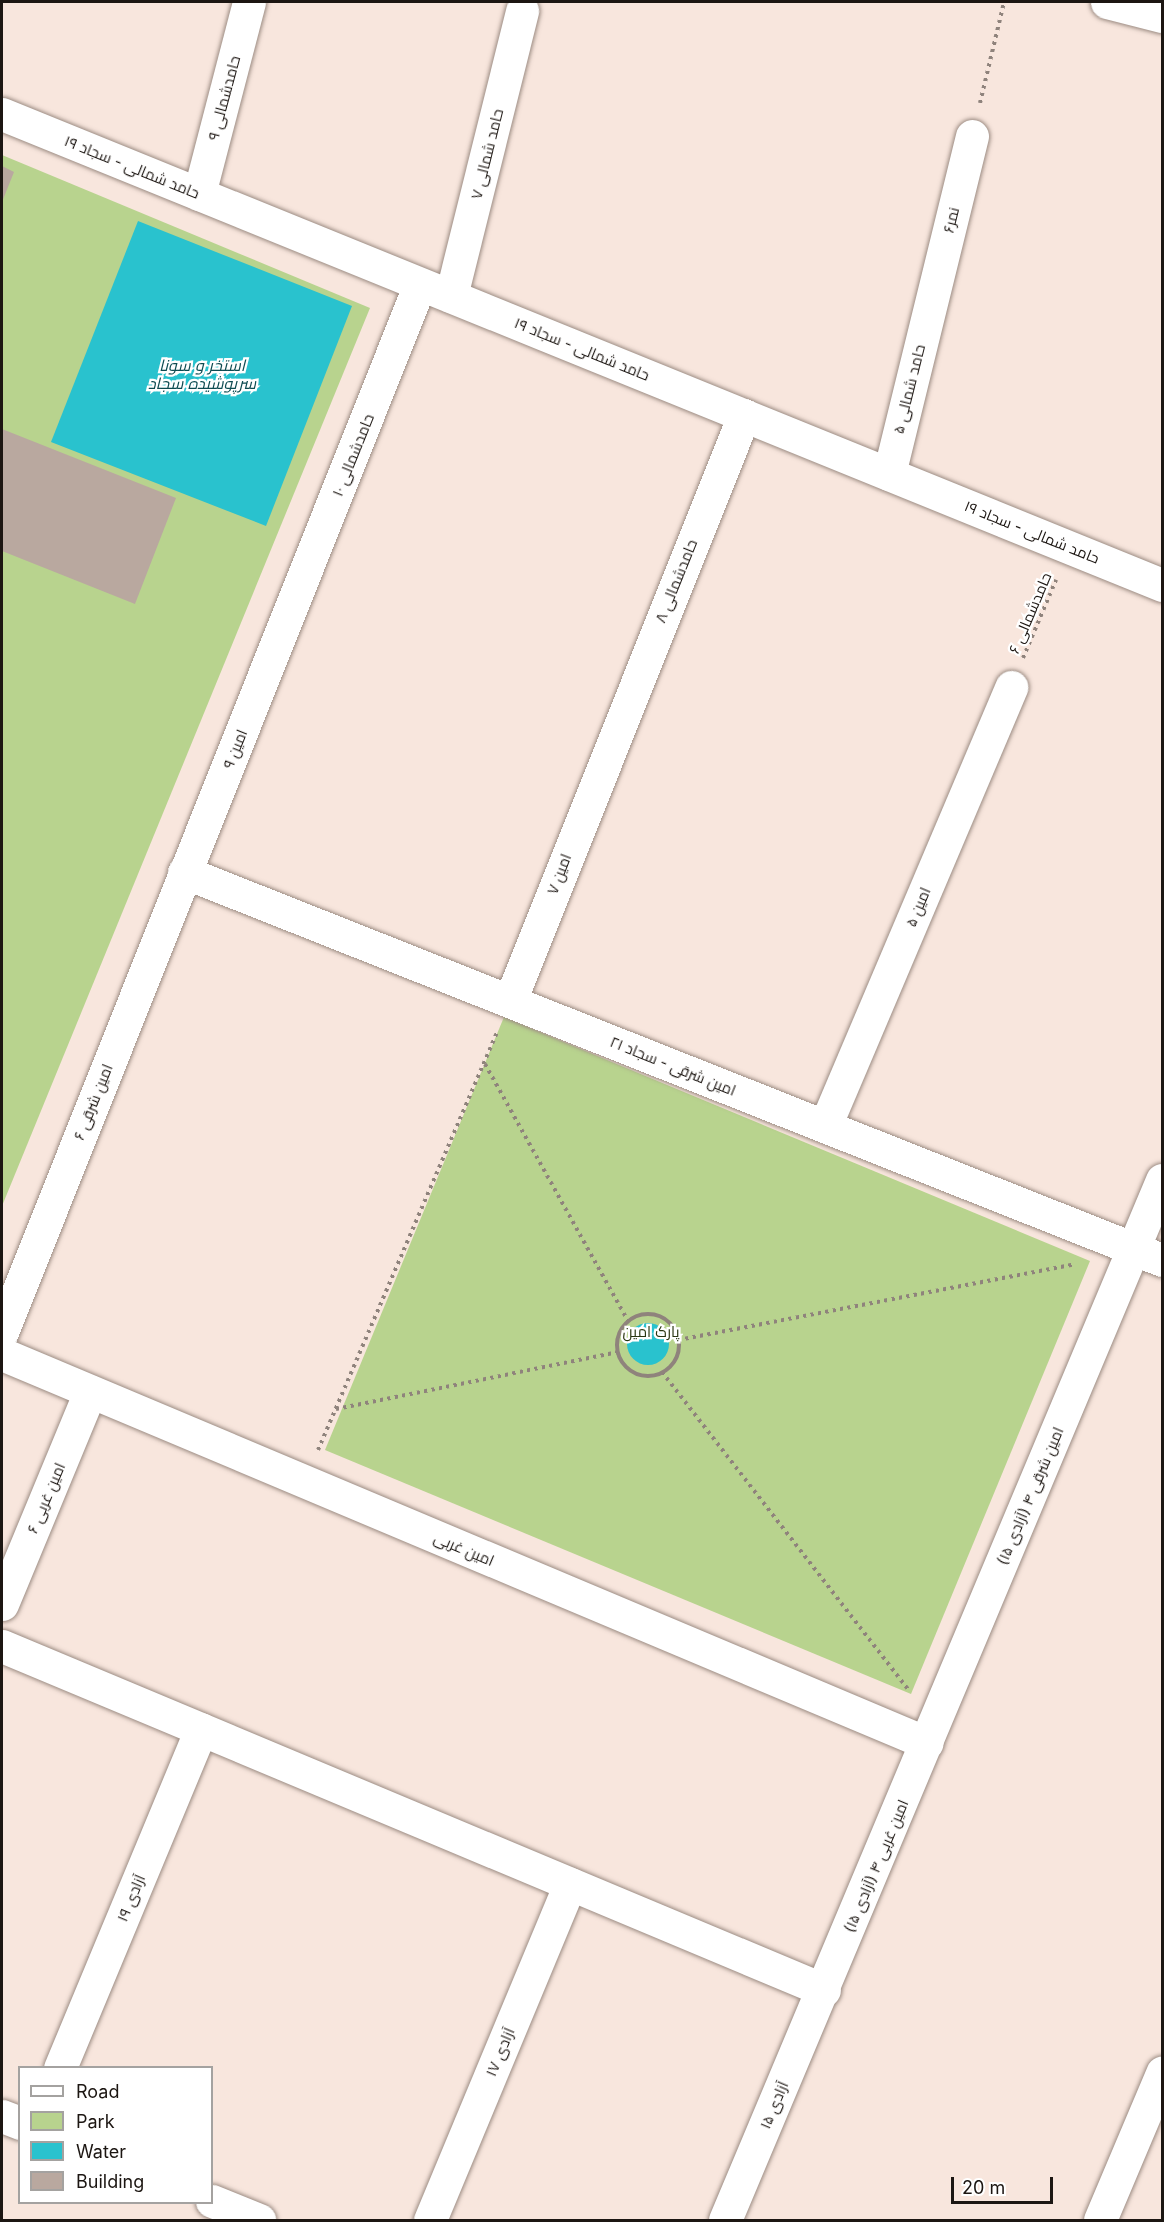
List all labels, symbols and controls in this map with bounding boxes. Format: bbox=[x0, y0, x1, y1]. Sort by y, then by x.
street label: حامدشمالی ۹ bbox=[204, 54, 244, 142]
street label: حامد شمالی ۷ bbox=[467, 107, 507, 201]
street label: حامد شمالی - سجاد ۱۹ bbox=[62, 132, 202, 202]
street label: نمر۶ bbox=[939, 205, 963, 235]
street label: حامد شمالی - سجاد ۱۹ bbox=[512, 314, 652, 384]
street label: حامد شمالی ۵ bbox=[889, 342, 929, 436]
water label: استخر و سونا سرپوشیده سجاد bbox=[148, 355, 256, 393]
street label: حامدشمالی ۱۰ bbox=[328, 411, 378, 499]
street label: حامد شمالی - سجاد ۱۹ bbox=[962, 497, 1102, 567]
street label: حامدشمالی ۸ bbox=[651, 537, 701, 625]
street label: حامدشمالی ۶ bbox=[1005, 570, 1055, 656]
street label: امین ۹ bbox=[219, 727, 251, 771]
street label: امین ۷ bbox=[543, 851, 575, 897]
street label: امین ۵ bbox=[902, 885, 934, 929]
street label: امین شرقی - سجاد ۲۱ bbox=[607, 1033, 739, 1099]
street label: امین شرقی ۶ bbox=[70, 1061, 116, 1143]
park label: پارک امین bbox=[623, 1323, 679, 1341]
street label: امین شرقی ۴ (آزادی ۱۵) bbox=[993, 1424, 1067, 1568]
street label: امین غربی ۶ bbox=[23, 1460, 69, 1536]
street label: امین غربی bbox=[431, 1528, 497, 1570]
street label: امین غربی ۴ (آزادی ۱۵) bbox=[840, 1797, 912, 1935]
street label: ۱۹ آزادی bbox=[113, 1872, 149, 1924]
street label: ۱۷ آزادی bbox=[482, 2025, 518, 2079]
legend bbox=[18, 2066, 213, 2204]
street label: ۱۵ آزادی bbox=[756, 2079, 792, 2131]
text: Road bbox=[76, 2081, 119, 2102]
text: Park bbox=[76, 2111, 115, 2132]
text: Water bbox=[76, 2141, 126, 2162]
scale bar bbox=[954, 2165, 1056, 2203]
text: Building bbox=[76, 2171, 144, 2192]
text: 20 m bbox=[962, 2177, 1005, 2198]

